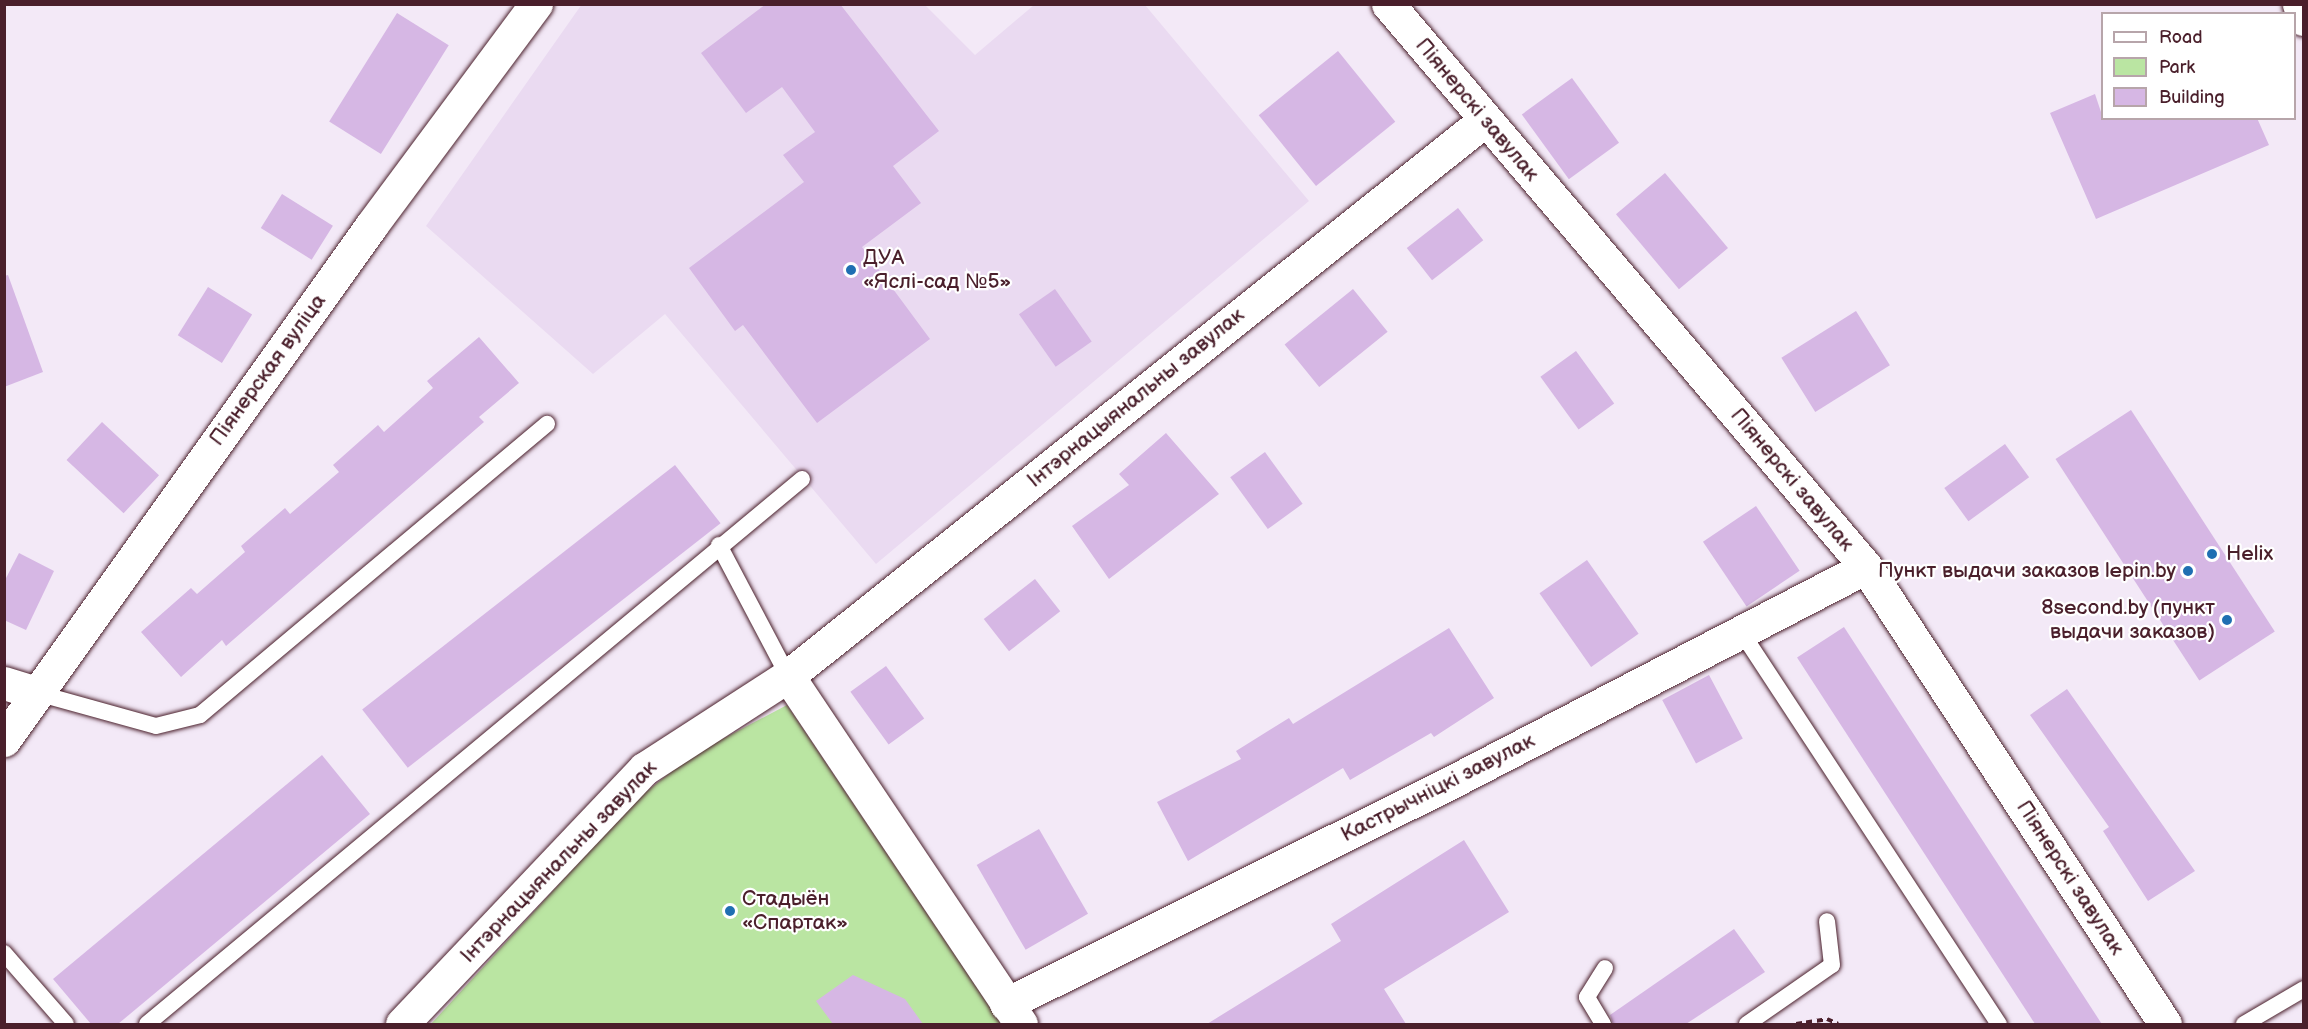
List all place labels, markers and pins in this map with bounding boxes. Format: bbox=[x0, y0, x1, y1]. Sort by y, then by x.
place label: ДУА «Яслі-сад №5» bbox=[863, 245, 1011, 295]
marker: ДУА «Яслі-сад №5» bbox=[844, 263, 858, 277]
place label: Helix bbox=[2226, 541, 2273, 567]
marker: Helix bbox=[2203, 545, 2221, 563]
place label: Пункт выдачи заказов lepin.by bbox=[1878, 558, 2176, 584]
marker: Пункт выдачи заказов lepin.by bbox=[2181, 564, 2195, 578]
place label: 8second.by (пункт выдачи заказов) bbox=[2040, 595, 2215, 645]
marker: 8second.by (пункт выдачи заказов) bbox=[2220, 613, 2234, 627]
place label: Стадыён «Спартак» bbox=[742, 886, 848, 936]
marker: Стадыён «Спартак» bbox=[723, 904, 737, 918]

